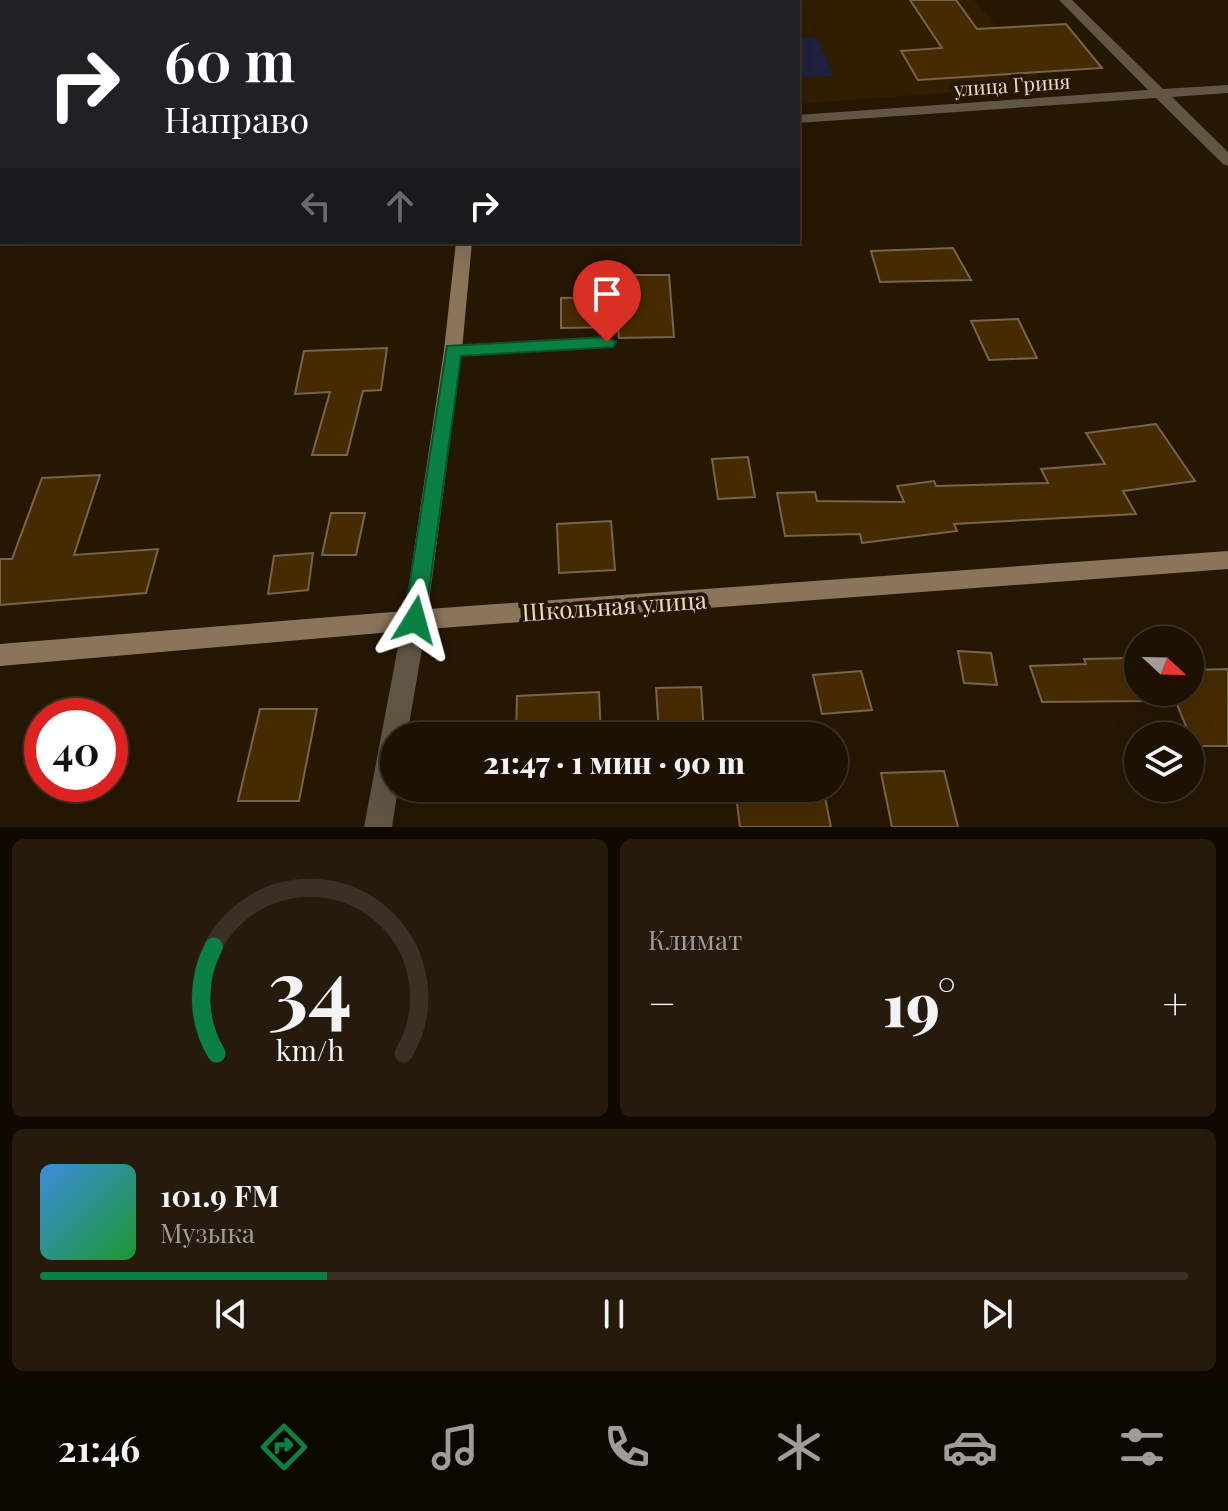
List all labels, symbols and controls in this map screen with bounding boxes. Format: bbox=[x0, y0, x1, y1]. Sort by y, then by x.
text: 60 m bbox=[164, 22, 295, 97]
icon: right bbox=[32, 32, 136, 136]
street label: улица Гриня bbox=[952, 66, 1071, 102]
text: Направо bbox=[164, 94, 309, 142]
icon: left bbox=[294, 184, 338, 228]
icon: ahead bbox=[378, 184, 422, 228]
icon: right bbox=[462, 184, 506, 228]
pin bbox=[573, 260, 641, 342]
icon: arrive bbox=[585, 272, 629, 316]
position arrow bbox=[373, 578, 457, 662]
street label: Школьная улица bbox=[520, 583, 708, 627]
north arrow bbox=[1124, 626, 1204, 706]
map controls bbox=[1124, 626, 1204, 802]
speed limit sign: 40 bbox=[24, 698, 128, 802]
button: layers bbox=[1124, 722, 1204, 802]
text: 21:47 · 1 мин · 90 m bbox=[483, 742, 745, 782]
text: Климат bbox=[648, 922, 742, 957]
text: 34 bbox=[268, 930, 352, 1041]
text: 19° bbox=[883, 962, 956, 1042]
text: − bbox=[648, 972, 676, 1031]
text: + bbox=[1162, 972, 1188, 1031]
text: km/h bbox=[276, 1030, 344, 1068]
text: 101.9 FM bbox=[160, 1175, 279, 1215]
text: Музыка bbox=[160, 1215, 255, 1250]
icon: previous bbox=[209, 1292, 253, 1336]
icon: pause bbox=[592, 1292, 636, 1336]
icon: next bbox=[975, 1292, 1019, 1336]
icon: directions bbox=[256, 1419, 312, 1475]
icon: music bbox=[427, 1419, 483, 1475]
icon: phone bbox=[599, 1419, 655, 1475]
icon: climate bbox=[771, 1419, 827, 1475]
icon: car bbox=[942, 1419, 998, 1475]
icon: filters bbox=[1114, 1419, 1170, 1475]
text: 21:46 bbox=[58, 1423, 140, 1471]

